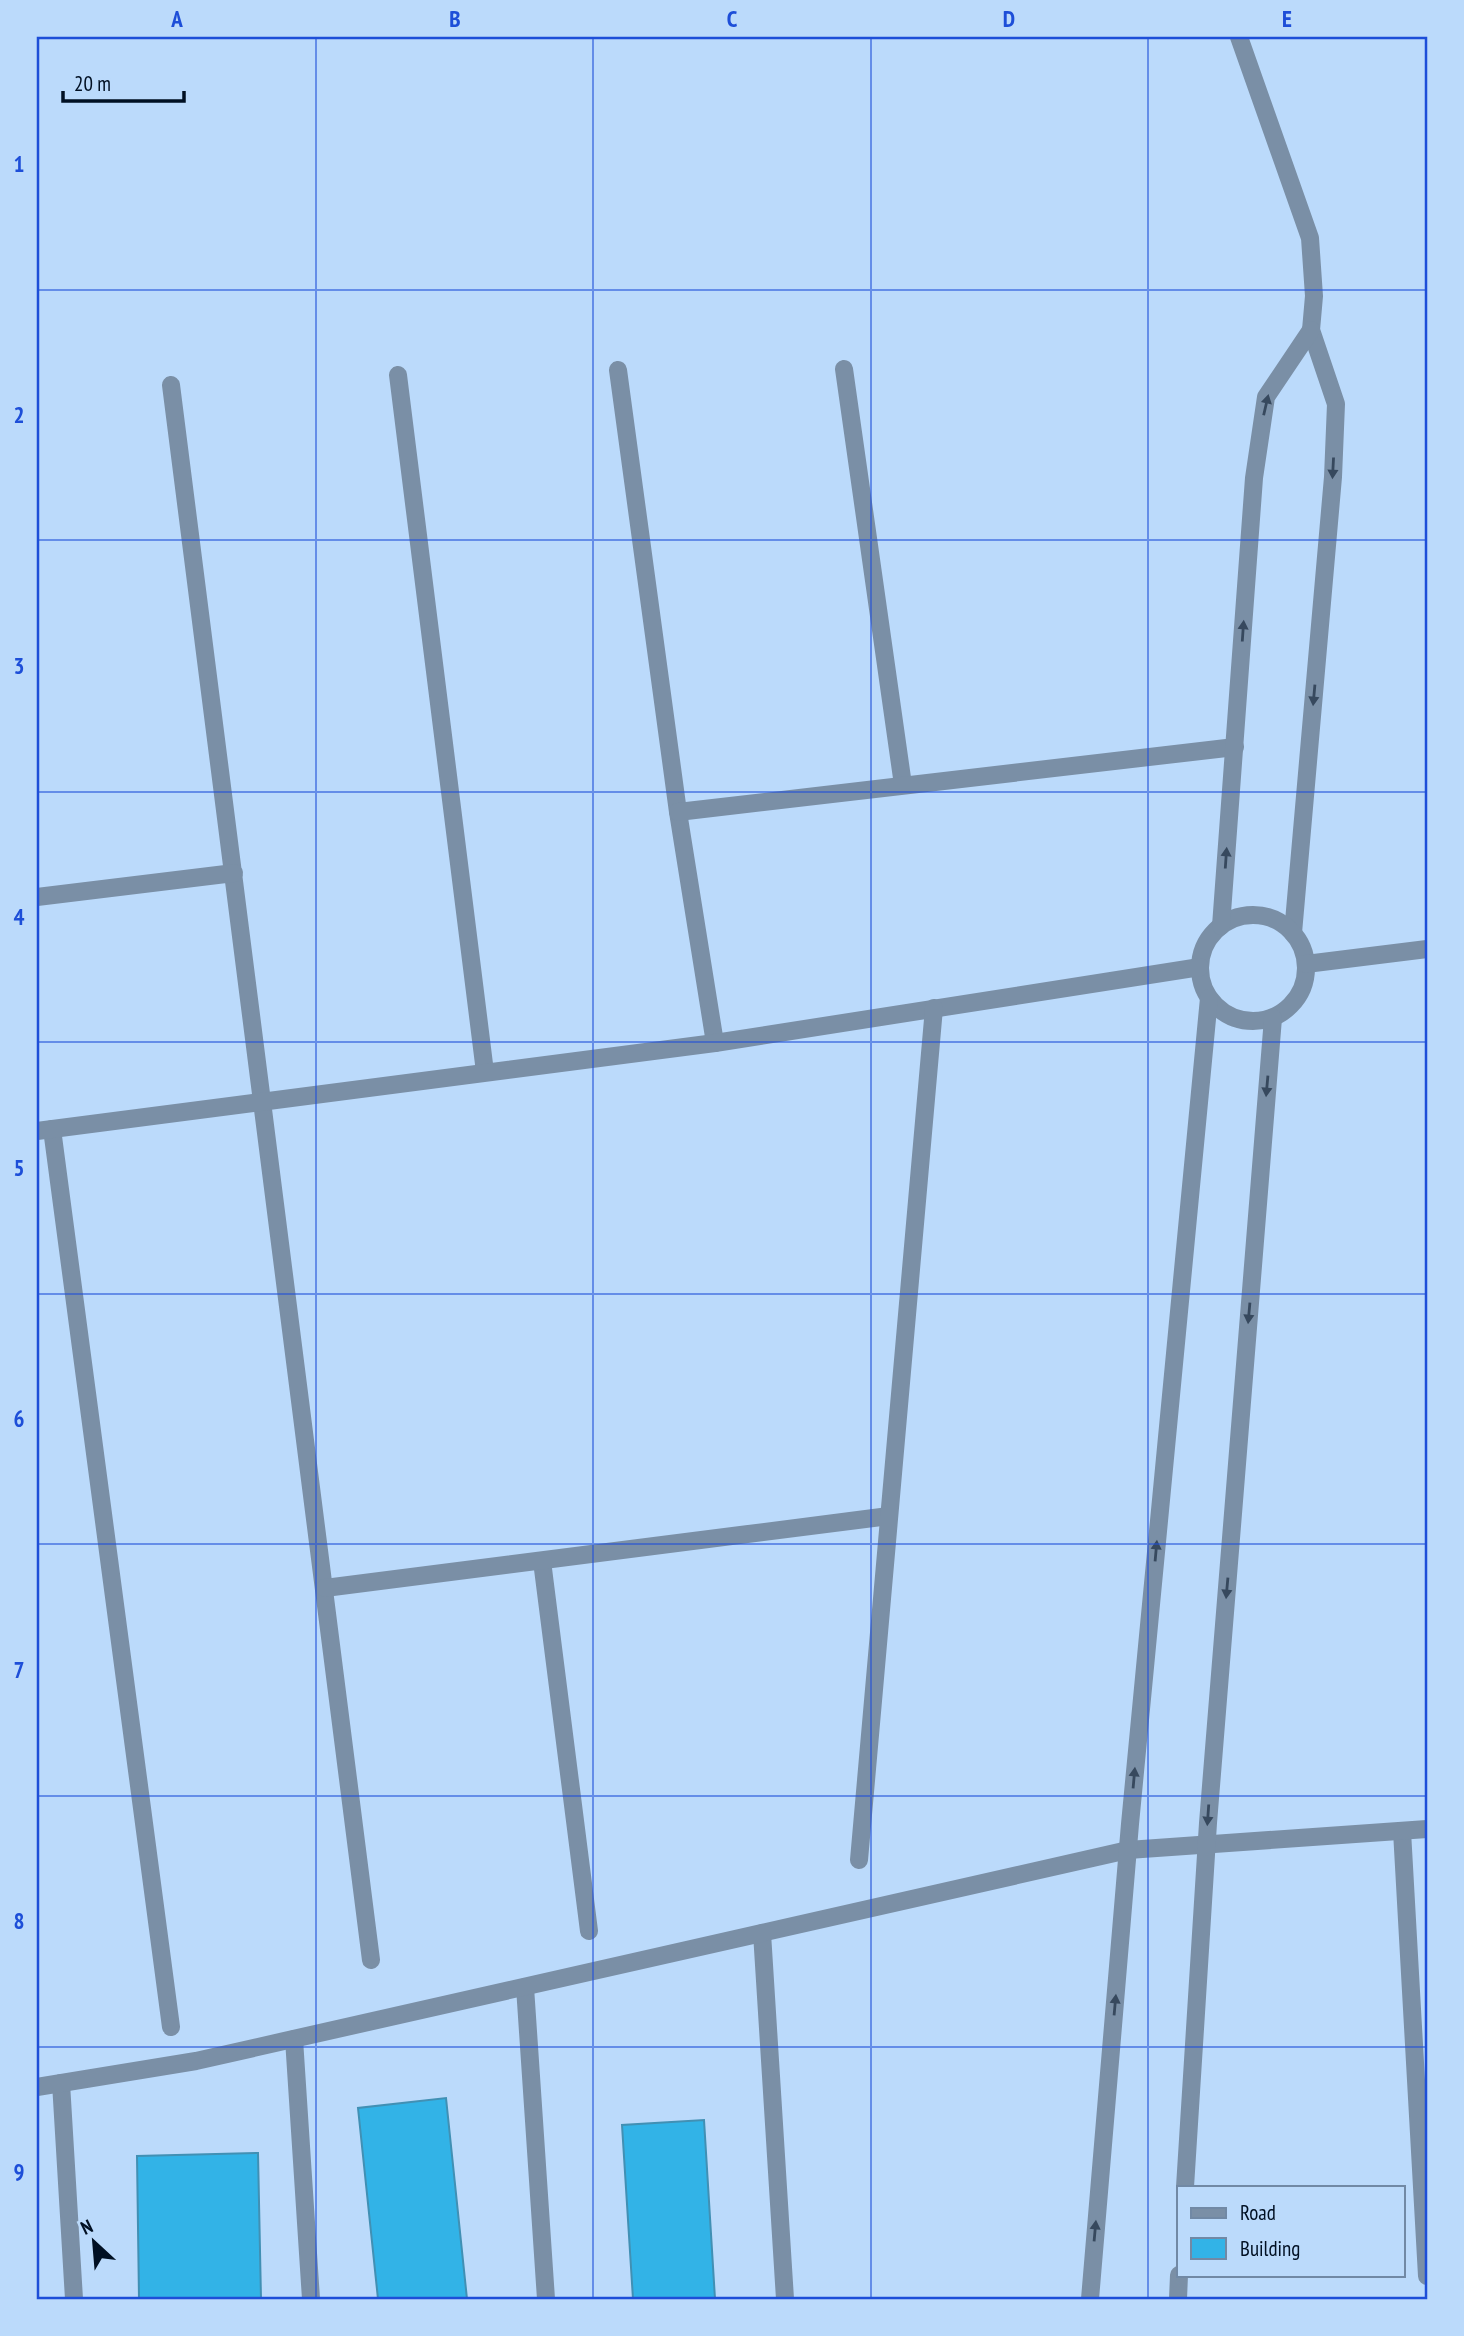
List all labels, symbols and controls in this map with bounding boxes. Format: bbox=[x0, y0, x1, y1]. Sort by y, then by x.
text: A bbox=[170, 4, 183, 33]
text: B bbox=[449, 4, 461, 33]
text: C bbox=[727, 4, 738, 33]
text: D bbox=[1003, 4, 1015, 33]
text: E bbox=[1282, 4, 1292, 33]
scale bar bbox=[63, 60, 184, 104]
text: 20 m bbox=[74, 70, 111, 97]
text: 1 bbox=[14, 149, 25, 178]
one-way arrow bbox=[1261, 394, 1272, 416]
text: 2 bbox=[14, 400, 25, 429]
one-way arrow bbox=[1327, 457, 1338, 479]
one-way arrow bbox=[1238, 619, 1249, 641]
text: 3 bbox=[14, 651, 25, 680]
one-way arrow bbox=[1308, 684, 1319, 706]
one-way arrow bbox=[1221, 846, 1232, 868]
text: 4 bbox=[14, 902, 25, 931]
one-way arrow bbox=[1261, 1075, 1272, 1097]
text: 5 bbox=[14, 1153, 25, 1182]
one-way arrow bbox=[1243, 1302, 1254, 1324]
text: 6 bbox=[14, 1404, 25, 1433]
one-way arrow bbox=[1151, 1540, 1162, 1562]
one-way arrow bbox=[1221, 1577, 1232, 1599]
text: 7 bbox=[14, 1655, 25, 1684]
one-way arrow bbox=[1129, 1767, 1140, 1789]
one-way arrow bbox=[1202, 1804, 1213, 1826]
text: 8 bbox=[14, 1906, 25, 1935]
one-way arrow bbox=[1110, 1993, 1121, 2015]
text: 9 bbox=[14, 2157, 25, 2186]
legend bbox=[1177, 2186, 1404, 2276]
text: Road bbox=[1240, 2199, 1276, 2226]
north arrow bbox=[60, 2206, 130, 2276]
text: N bbox=[77, 2214, 96, 2240]
one-way arrow bbox=[1090, 2220, 1101, 2242]
text: Building bbox=[1240, 2235, 1300, 2262]

